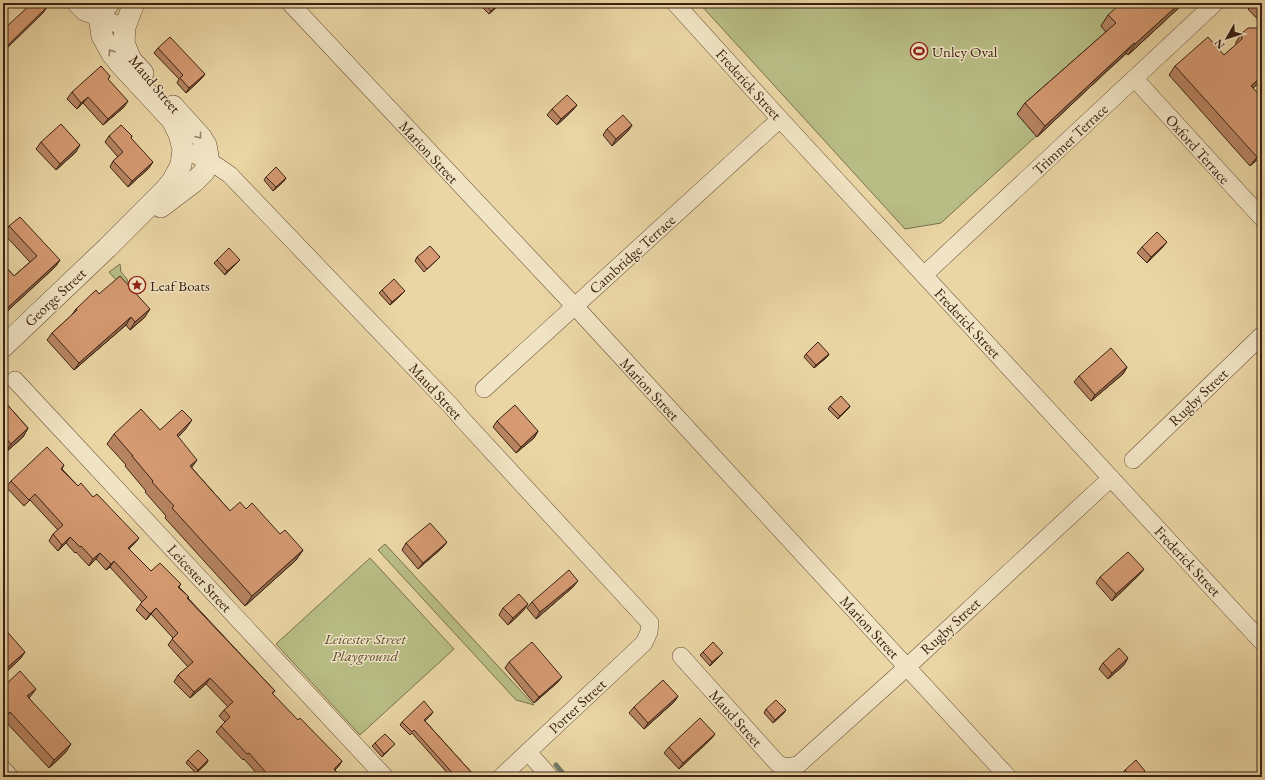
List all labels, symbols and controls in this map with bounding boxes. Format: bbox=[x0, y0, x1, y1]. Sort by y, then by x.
north arrow bbox=[1207, 18, 1247, 58]
text: N bbox=[1211, 36, 1227, 52]
sports icon: Unley Oval bbox=[909, 41, 929, 61]
place label: Unley Oval bbox=[932, 42, 998, 61]
street label: Frederick Street bbox=[712, 44, 786, 124]
one-way arrow bbox=[108, 49, 115, 56]
street label: Maud Street bbox=[125, 51, 185, 117]
street label: Trimmer Terrace bbox=[1028, 99, 1112, 179]
street label: Oxford Terrace bbox=[1162, 110, 1234, 188]
street label: Marion Street bbox=[395, 117, 463, 188]
one-way arrow bbox=[195, 131, 202, 138]
street label: Cambridge Terrace bbox=[585, 210, 679, 298]
street label: George Street bbox=[20, 263, 90, 330]
place icon: Leaf Boats bbox=[127, 275, 147, 295]
place label: Leaf Boats bbox=[150, 276, 210, 295]
street label: Frederick Street bbox=[930, 284, 1006, 362]
street label: Marion Street bbox=[616, 354, 684, 425]
street label: Maud Street bbox=[405, 359, 467, 424]
street label: Rugby Street bbox=[1164, 364, 1232, 430]
street label: Frederick Street bbox=[1150, 522, 1226, 600]
street label: Leicester Street bbox=[164, 540, 237, 616]
street label: Marion Street bbox=[836, 592, 904, 663]
street label: Rugby Street bbox=[916, 593, 984, 659]
park label: Leicester Street Playground bbox=[323, 629, 406, 665]
street label: Porter Street bbox=[544, 674, 610, 737]
street label: Maud Street bbox=[705, 685, 767, 751]

